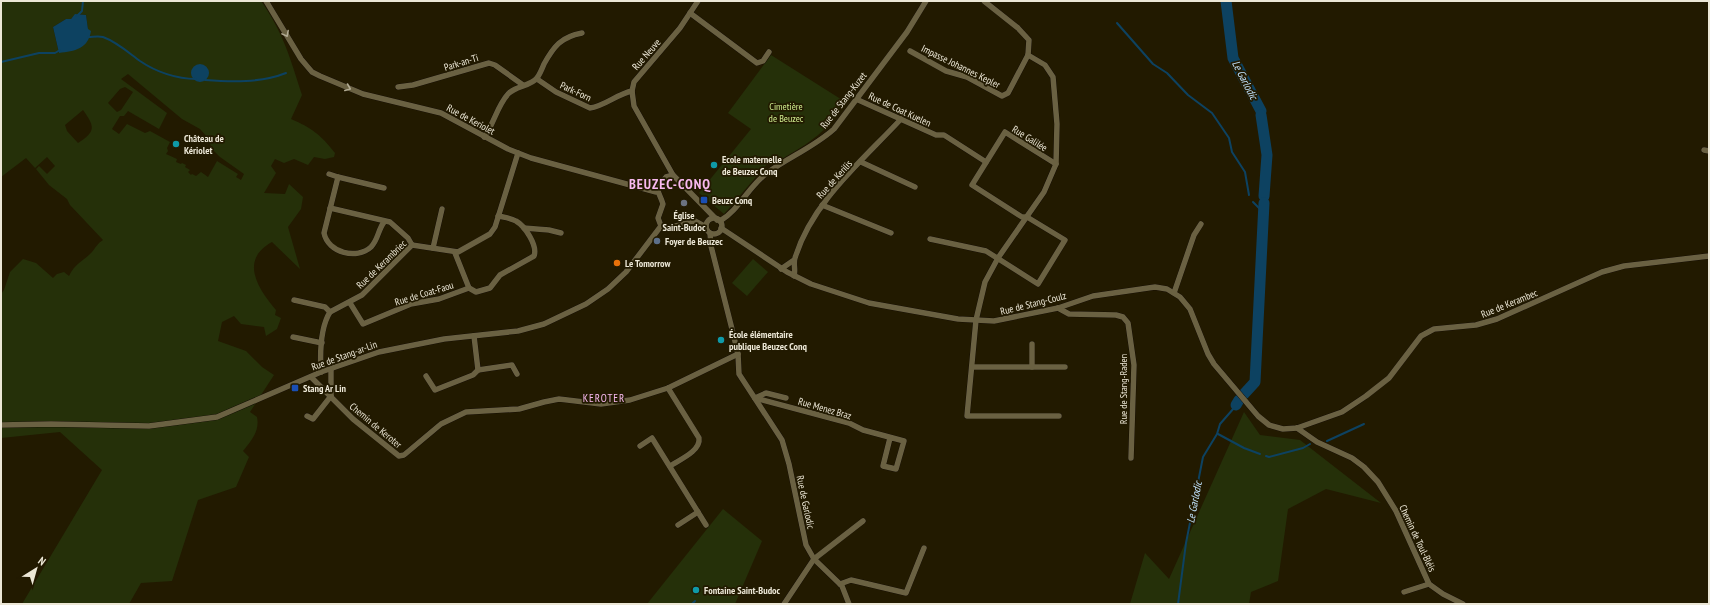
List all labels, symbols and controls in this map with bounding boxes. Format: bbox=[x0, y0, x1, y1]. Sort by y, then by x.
one-way arrow bbox=[281, 30, 289, 37]
street label: Rue Neuve bbox=[629, 36, 664, 73]
street label: Impasse Johannes Kepler bbox=[919, 42, 1002, 91]
street label: Park-an-Ti bbox=[442, 51, 480, 74]
water label: Le Garlodic bbox=[1229, 58, 1261, 103]
street label: Rue de Stang-Kuzet bbox=[817, 69, 870, 131]
street label: Park-Forn bbox=[558, 79, 593, 104]
one-way arrow bbox=[344, 83, 351, 91]
street label: Rue de Coat Kuelen bbox=[866, 89, 933, 130]
park label: Cimetière de Beuzec bbox=[769, 100, 804, 125]
street label: Rue de Keriolet bbox=[444, 101, 497, 138]
street label: Rue Galilée bbox=[1010, 122, 1050, 154]
place label: Château de Kériolet bbox=[184, 132, 224, 157]
marker: Château de Kériolet bbox=[171, 139, 181, 149]
place label: Ecole maternelle de Beuzec Conq bbox=[722, 153, 782, 178]
street label: Rue de Kerilis bbox=[814, 157, 855, 201]
marker: Ecole maternelle de Beuzec Conq bbox=[709, 160, 719, 170]
district label: BEUZEC-CONQ bbox=[629, 175, 711, 193]
place label: Beuzc Conq bbox=[712, 194, 753, 207]
marker: Beuzc Conq bbox=[699, 195, 709, 205]
marker: Église Saint-Budoc bbox=[679, 198, 689, 208]
place label: Église Saint-Budoc bbox=[663, 209, 706, 234]
place label: Foyer de Beuzec bbox=[665, 235, 723, 248]
marker: Foyer de Beuzec bbox=[652, 236, 662, 246]
street label: Rue de Kerambriec bbox=[354, 237, 409, 292]
place label: Le Tomorrow bbox=[625, 257, 671, 270]
marker: Le Tomorrow bbox=[612, 258, 622, 268]
street label: Rue de Coat-Faou bbox=[393, 278, 455, 309]
street label: Rue de Kerambec bbox=[1479, 286, 1540, 321]
street label: Rue de Stang-Coulz bbox=[999, 289, 1068, 318]
place label: École élémentaire publique Beuzec Conq bbox=[729, 328, 807, 353]
marker: École élémentaire publique Beuzec Conq bbox=[716, 335, 726, 345]
street label: Rue de Stang-ar-Lin bbox=[310, 338, 379, 373]
street label: Rue de Stang-Raden bbox=[1117, 354, 1130, 424]
place label: Stang Ar Lin bbox=[303, 382, 347, 395]
marker: Stang Ar Lin bbox=[290, 383, 300, 393]
district label: KEROTER bbox=[583, 391, 625, 405]
street label: Rue Menez Braz bbox=[797, 395, 853, 422]
street label: Chemin de Keroter bbox=[347, 400, 405, 451]
street label: Rue de Garlodic bbox=[794, 474, 818, 530]
water label: Le Garlodic bbox=[1183, 479, 1205, 524]
street label: Chemin de Toul-Bléis bbox=[1396, 503, 1439, 574]
north arrow bbox=[16, 549, 56, 589]
text: N bbox=[35, 554, 49, 568]
place label: Fontaine Saint-Budoc bbox=[704, 584, 781, 597]
marker: Fontaine Saint-Budoc bbox=[691, 585, 701, 595]

